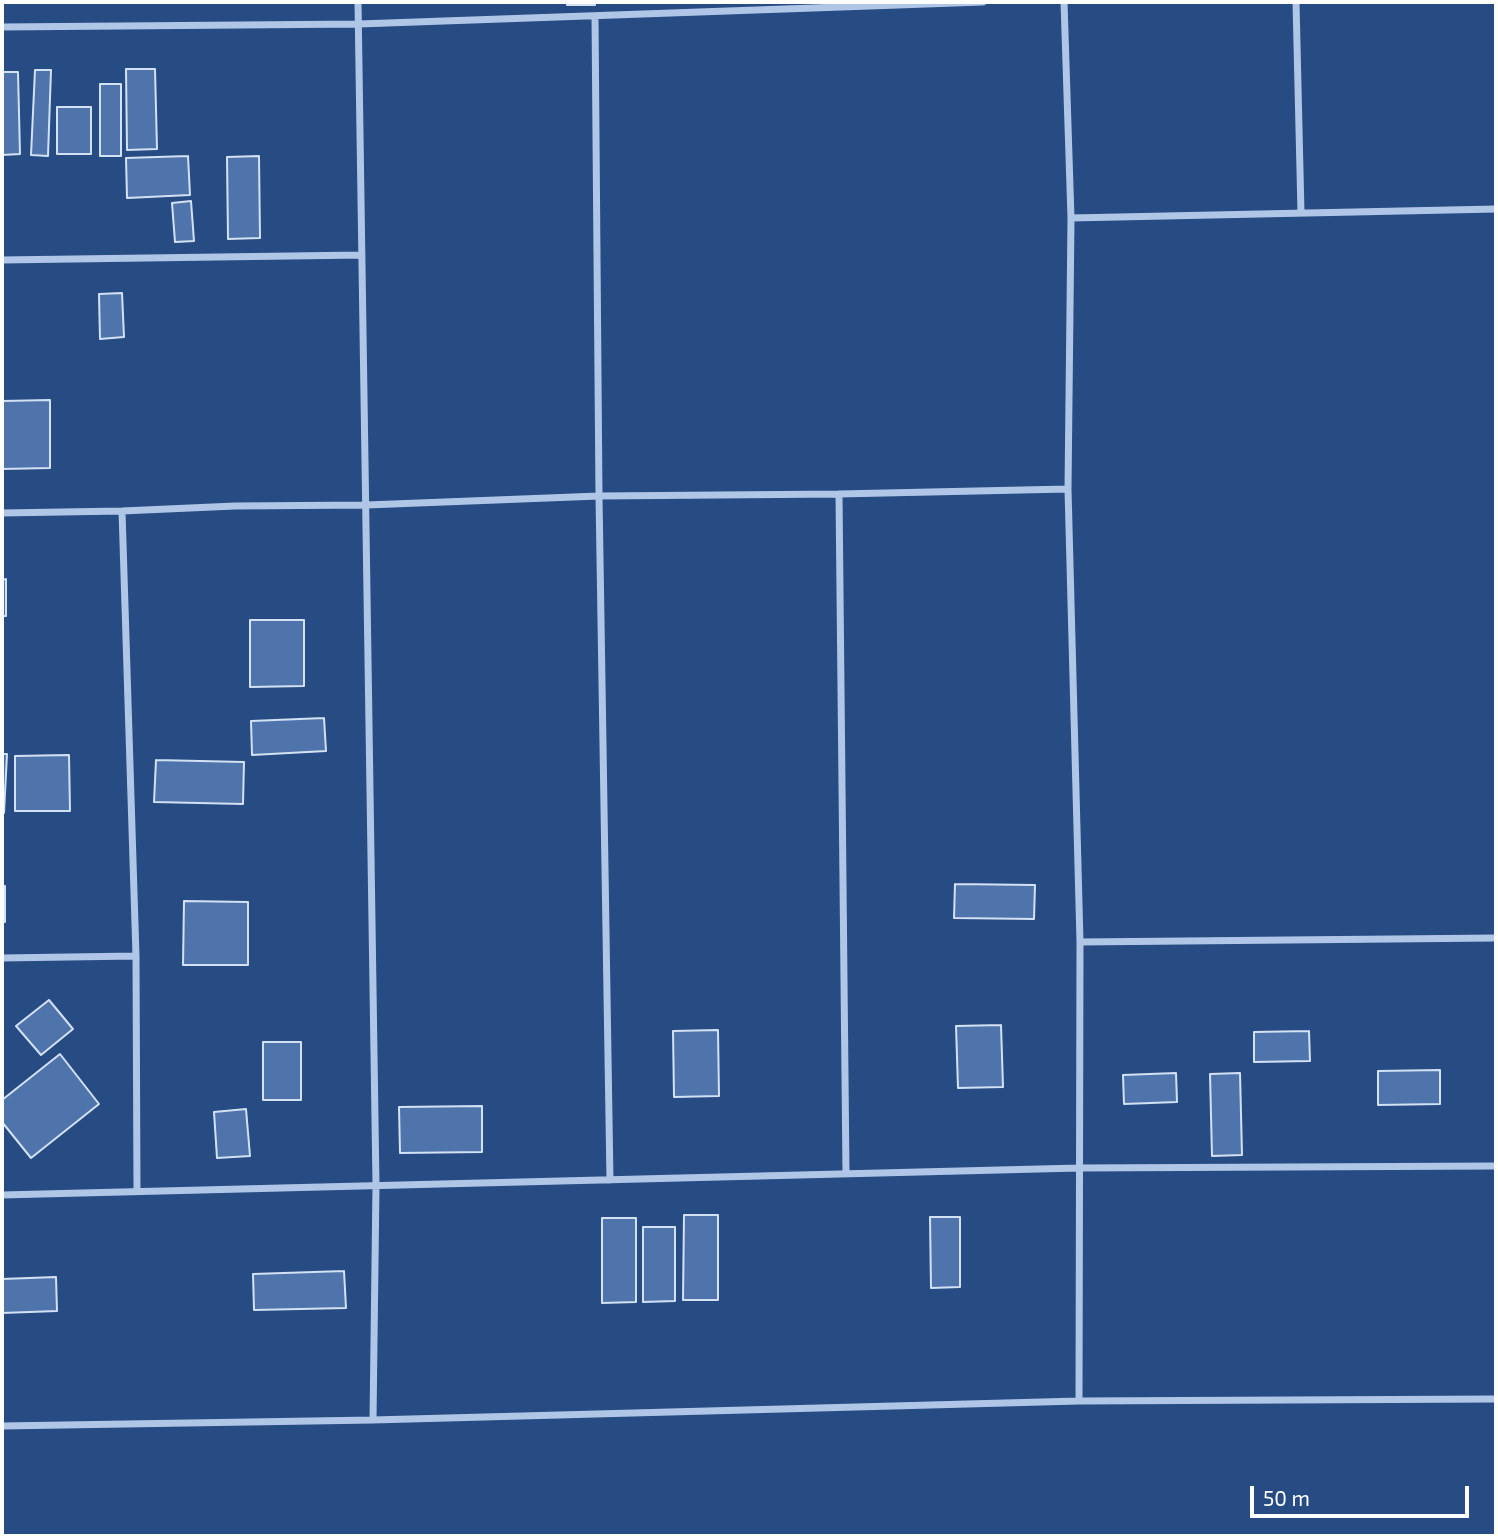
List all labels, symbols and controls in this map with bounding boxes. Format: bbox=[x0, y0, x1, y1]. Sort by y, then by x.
scale bar bbox=[1253, 1472, 1472, 1516]
text: 50 m bbox=[1263, 1485, 1310, 1510]

